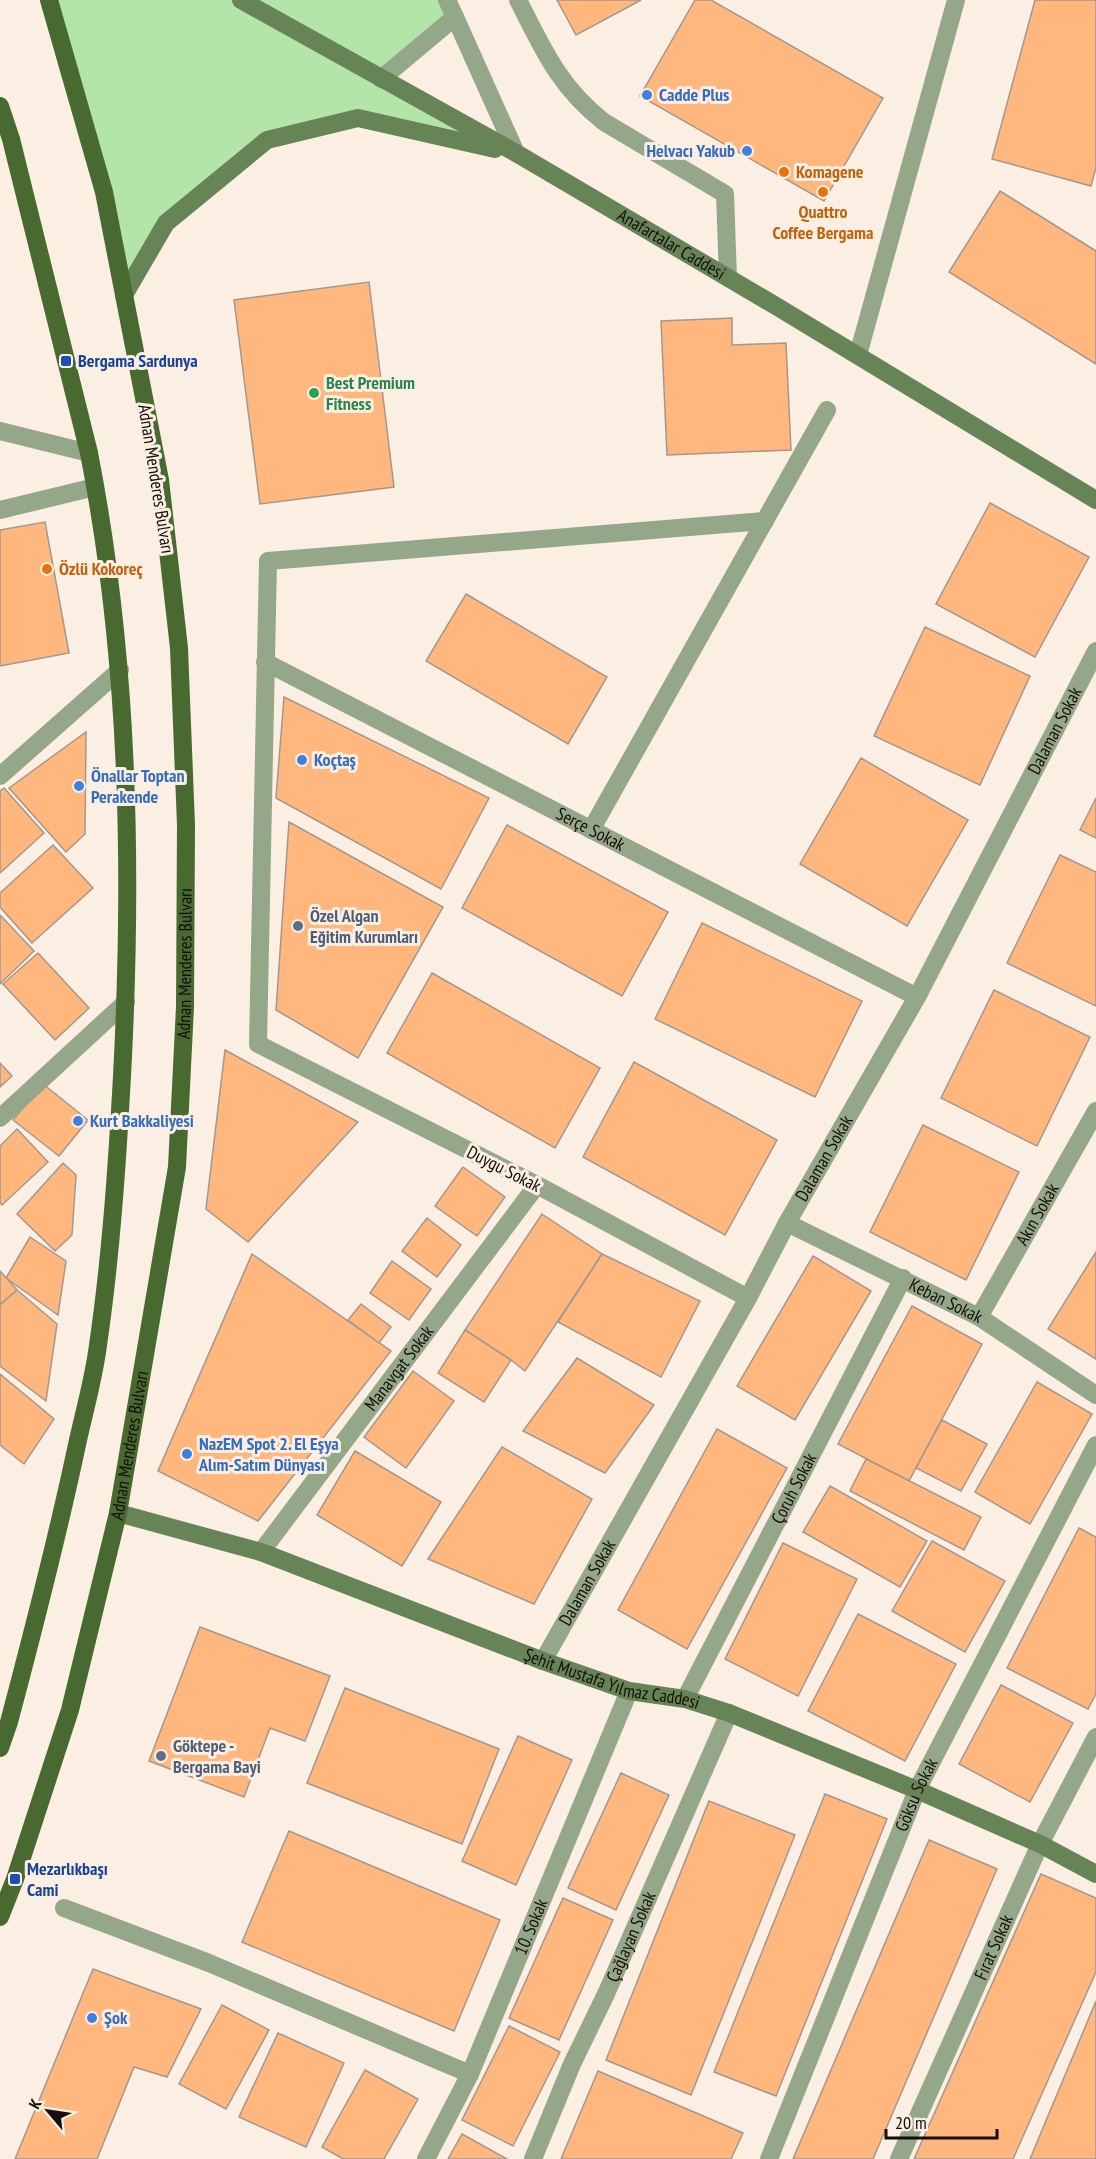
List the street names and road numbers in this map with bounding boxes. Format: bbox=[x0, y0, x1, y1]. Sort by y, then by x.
street label: Anafartalar Caddesi bbox=[613, 203, 730, 285]
street label: Adnan Menderes Bulvarı bbox=[133, 403, 180, 555]
street label: Dalaman Sokak bbox=[1022, 683, 1086, 778]
street label: Serçe Sokak bbox=[553, 802, 629, 856]
street label: Adnan Menderes Bulvarı bbox=[171, 888, 197, 1040]
street label: Dalaman Sokak bbox=[790, 1111, 858, 1205]
street label: Duygu Sokak bbox=[463, 1140, 545, 1197]
street label: Akın Sokak bbox=[1010, 1179, 1064, 1249]
street label: Keban Sokak bbox=[906, 1273, 987, 1328]
street label: Manavgat Sokak bbox=[359, 1321, 438, 1415]
street label: Adnan Menderes Bulvarı bbox=[105, 1369, 153, 1522]
street label: Çoruh Sokak bbox=[766, 1449, 821, 1528]
street label: Dalaman Sokak bbox=[553, 1535, 620, 1630]
street label: Şehit Mustafa Yılmaz Caddesi bbox=[521, 1643, 703, 1714]
street label: Göksu Sokak bbox=[890, 1754, 943, 1835]
street label: Çağlayan Sokak bbox=[601, 1888, 661, 1986]
street label: 10. Sokak bbox=[509, 1895, 553, 1958]
street label: Fırat Sokak bbox=[969, 1911, 1018, 1983]

